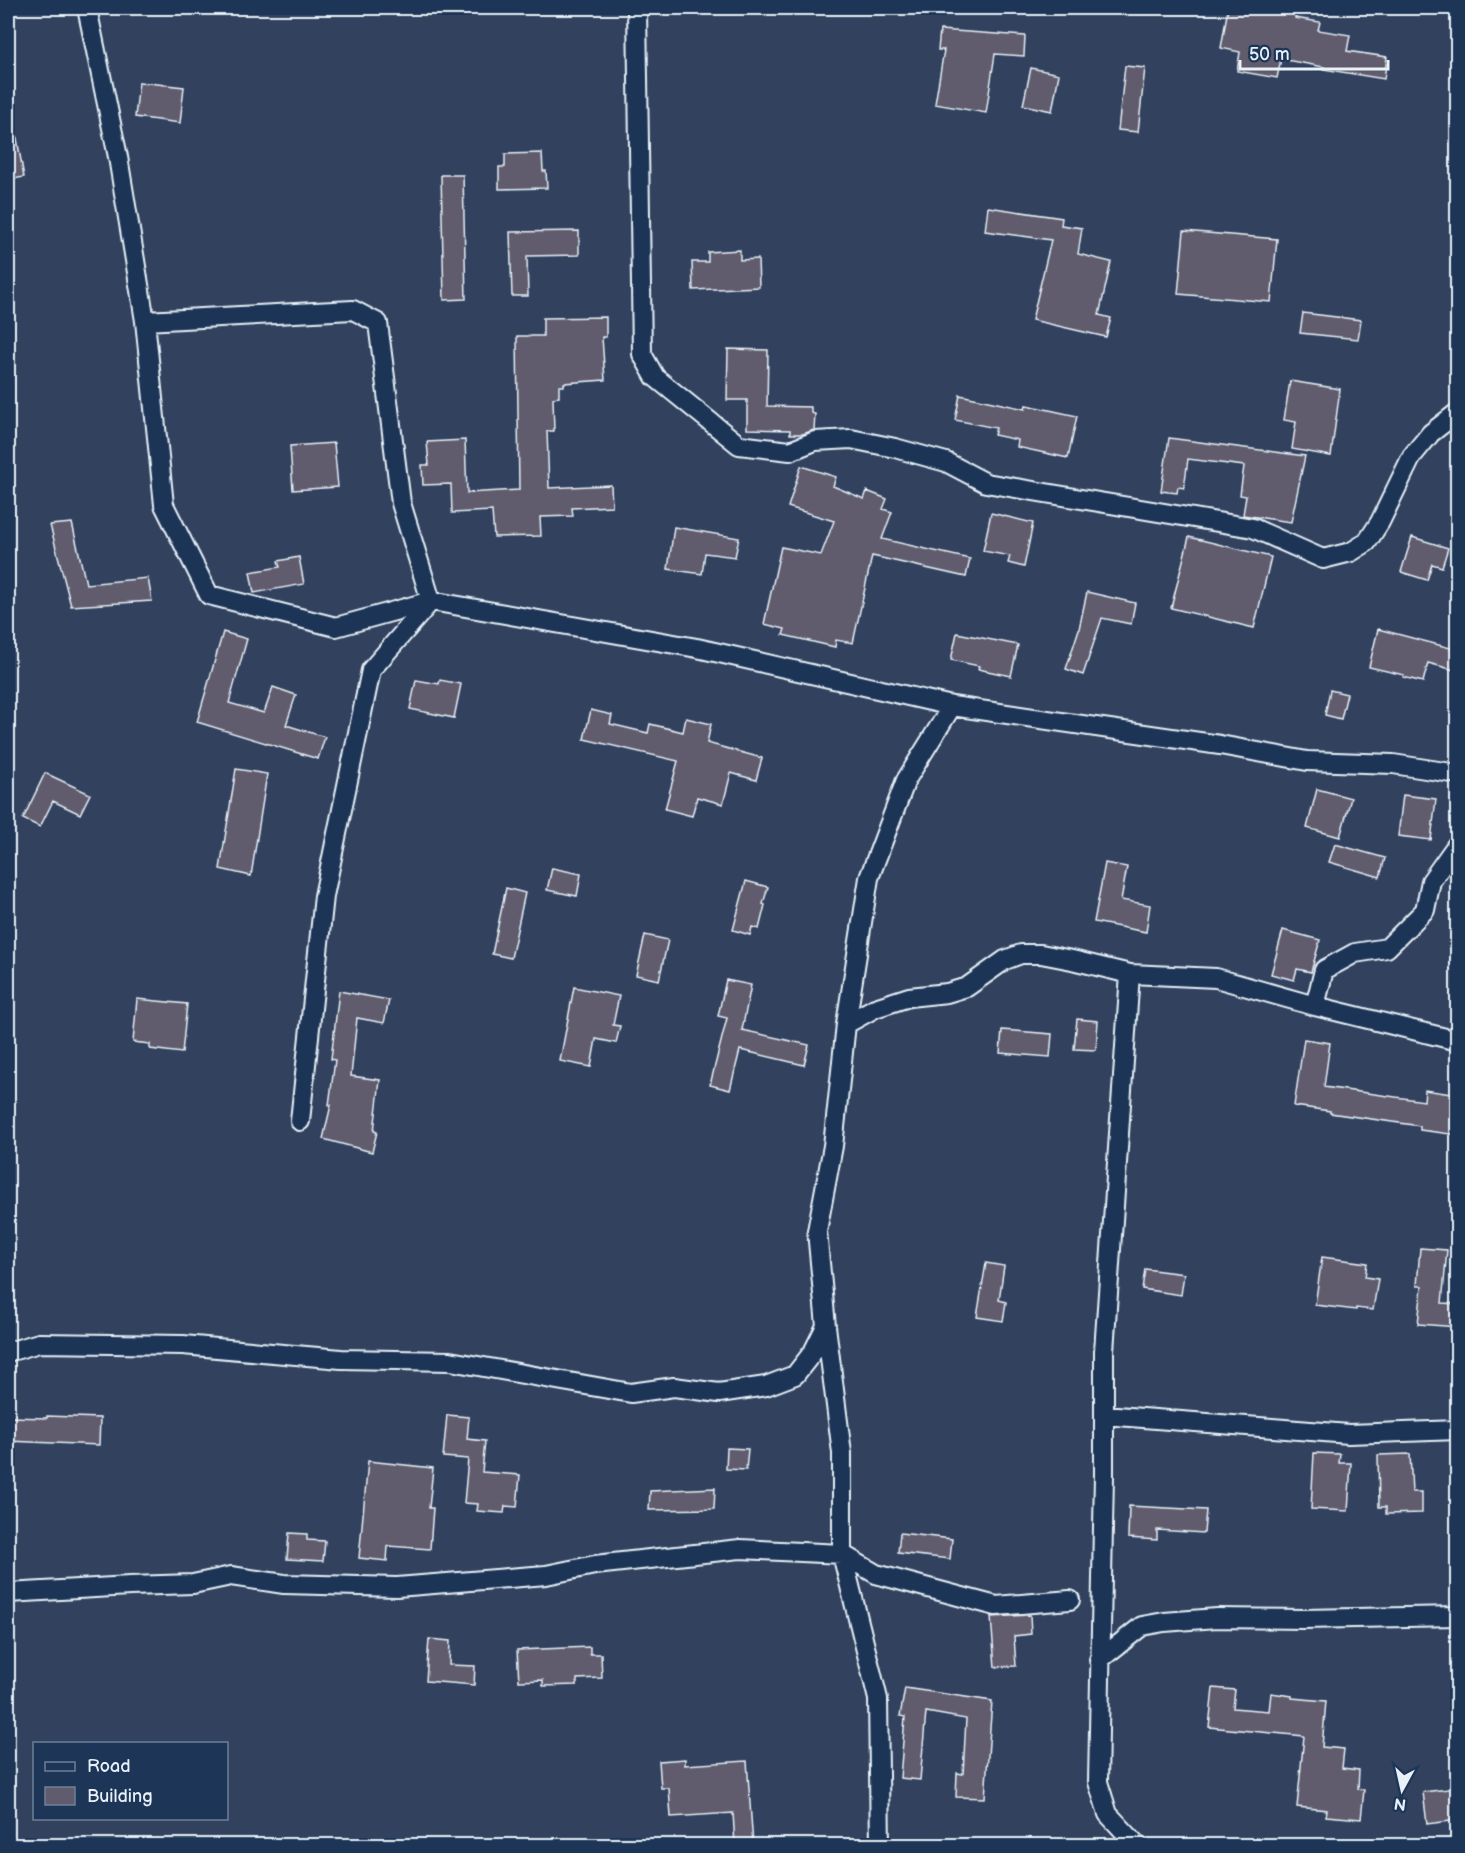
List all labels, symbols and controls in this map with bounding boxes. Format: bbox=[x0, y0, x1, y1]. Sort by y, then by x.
scale bar bbox=[1240, 33, 1388, 71]
text: 50 m bbox=[1249, 44, 1290, 65]
legend bbox=[33, 1742, 228, 1820]
text: Road bbox=[87, 1756, 131, 1777]
north arrow bbox=[1372, 1760, 1432, 1820]
text: Building bbox=[87, 1786, 153, 1807]
text: N bbox=[1393, 1793, 1407, 1814]

